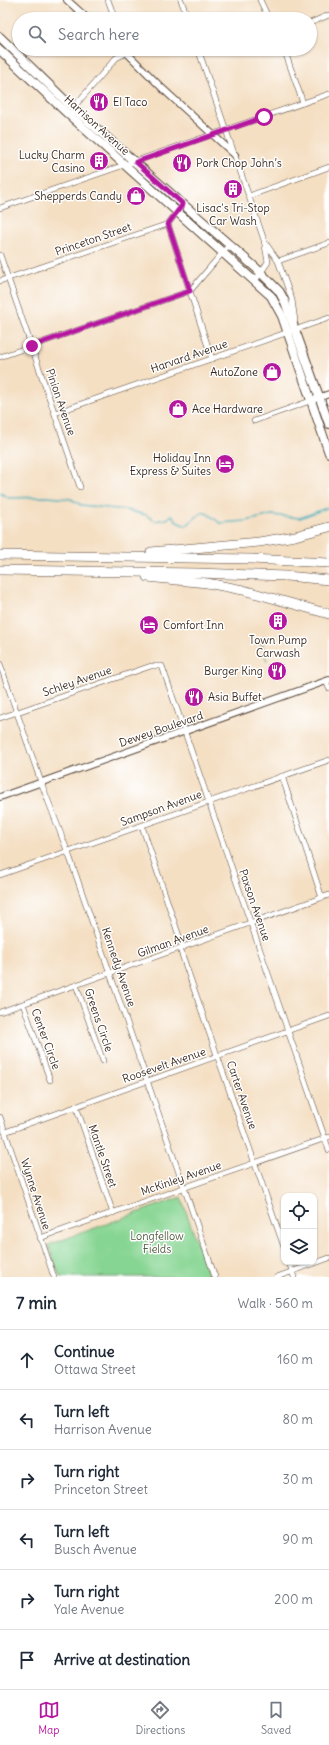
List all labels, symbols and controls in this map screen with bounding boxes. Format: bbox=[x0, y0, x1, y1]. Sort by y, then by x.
search box bbox=[12, 12, 317, 56]
icon: search bbox=[26, 23, 48, 45]
text: Search here bbox=[58, 25, 139, 44]
restaurant icon: El Taco bbox=[88, 91, 110, 113]
street label: Harrison Avenue bbox=[62, 92, 132, 158]
place label: El Taco bbox=[113, 95, 148, 109]
route start bbox=[255, 108, 273, 126]
place label: Lucky Charm Casino bbox=[19, 148, 85, 175]
building icon: Lucky Charm Casino bbox=[88, 150, 110, 172]
restaurant icon: Pork Chop John’s bbox=[171, 152, 193, 174]
place label: Pork Chop John’s bbox=[196, 156, 282, 170]
building icon: Lisac's Tri-Stop Car Wash bbox=[222, 178, 244, 200]
shop icon: Shepperds Candy bbox=[125, 185, 147, 207]
place label: Shepperds Candy bbox=[34, 189, 122, 203]
place label: Lisac's Tri-Stop Car Wash bbox=[196, 201, 270, 228]
street label: Princeton Street bbox=[53, 219, 133, 259]
street label: Harvard Avenue bbox=[149, 336, 229, 376]
route end bbox=[23, 337, 41, 355]
shop icon: AutoZone bbox=[261, 361, 283, 383]
place label: AutoZone bbox=[210, 365, 258, 379]
street label: Pinion Avenue bbox=[43, 367, 79, 437]
shop icon: Ace Hardware bbox=[167, 398, 189, 420]
place label: Ace Hardware bbox=[192, 402, 263, 416]
place label: Holiday Inn Express & Suites bbox=[130, 451, 211, 478]
hotel icon: Holiday Inn Express & Suites bbox=[214, 453, 236, 475]
building icon: Town Pump Carwash bbox=[267, 610, 289, 632]
hotel icon: Comfort Inn bbox=[138, 614, 160, 636]
place label: Comfort Inn bbox=[163, 618, 224, 632]
place label: Town Pump Carwash bbox=[249, 633, 307, 660]
restaurant icon: Burger King bbox=[266, 660, 288, 682]
street label: Schley Avenue bbox=[41, 663, 113, 699]
place label: Burger King bbox=[204, 664, 263, 678]
restaurant icon: Asia Buffet bbox=[183, 686, 205, 708]
place label: Asia Buffet bbox=[208, 690, 262, 704]
street label: Dewey Boulevard bbox=[117, 708, 205, 750]
street label: Sampson Avenue bbox=[118, 787, 204, 829]
street label: Paxson Avenue bbox=[236, 867, 274, 943]
street label: Gilman Avenue bbox=[136, 922, 211, 960]
street label: Kennedy Avenue bbox=[99, 925, 139, 1009]
street label: Greens Circle bbox=[82, 986, 116, 1054]
street label: Center Circle bbox=[29, 1007, 64, 1071]
street label: Roosevelt Avenue bbox=[121, 1044, 208, 1086]
street label: Carter Avenue bbox=[224, 1059, 260, 1131]
street label: Mantle Street bbox=[86, 1123, 120, 1190]
street label: Wynne Avenue bbox=[18, 1157, 54, 1231]
street label: McKinley Avenue bbox=[139, 1158, 223, 1198]
map controls bbox=[281, 1193, 317, 1265]
button: locate bbox=[281, 1193, 317, 1229]
park label: Longfellow Fields bbox=[130, 1229, 184, 1256]
button: layers bbox=[281, 1229, 317, 1265]
text: 7 min bbox=[16, 1292, 57, 1314]
text: Walk · 560 m bbox=[238, 1295, 313, 1312]
text: Continue bbox=[54, 1342, 115, 1361]
icon: ahead bbox=[16, 1349, 38, 1371]
text: 160 m bbox=[277, 1351, 313, 1368]
text: Ottawa Street bbox=[54, 1361, 136, 1378]
text: Turn left bbox=[54, 1402, 109, 1421]
icon: left bbox=[16, 1409, 38, 1431]
text: 80 m bbox=[282, 1411, 313, 1428]
text: Harrison Avenue bbox=[54, 1421, 152, 1438]
text: Turn right bbox=[54, 1462, 119, 1481]
icon: right bbox=[16, 1469, 38, 1491]
text: 30 m bbox=[283, 1471, 313, 1488]
text: Princeton Street bbox=[54, 1481, 148, 1498]
text: Turn left bbox=[54, 1522, 109, 1541]
icon: left bbox=[16, 1529, 38, 1551]
text: 90 m bbox=[282, 1531, 313, 1548]
text: Busch Avenue bbox=[54, 1541, 137, 1558]
text: Turn right bbox=[54, 1582, 119, 1601]
icon: right bbox=[16, 1589, 38, 1611]
text: 200 m bbox=[274, 1591, 313, 1608]
text: Yale Avenue bbox=[54, 1601, 124, 1618]
icon: arrive bbox=[16, 1649, 38, 1671]
text: Arrive at destination bbox=[54, 1650, 190, 1669]
tab: Map bbox=[38, 1699, 60, 1737]
tab: Directions bbox=[136, 1699, 185, 1737]
tab: Saved bbox=[261, 1699, 291, 1737]

